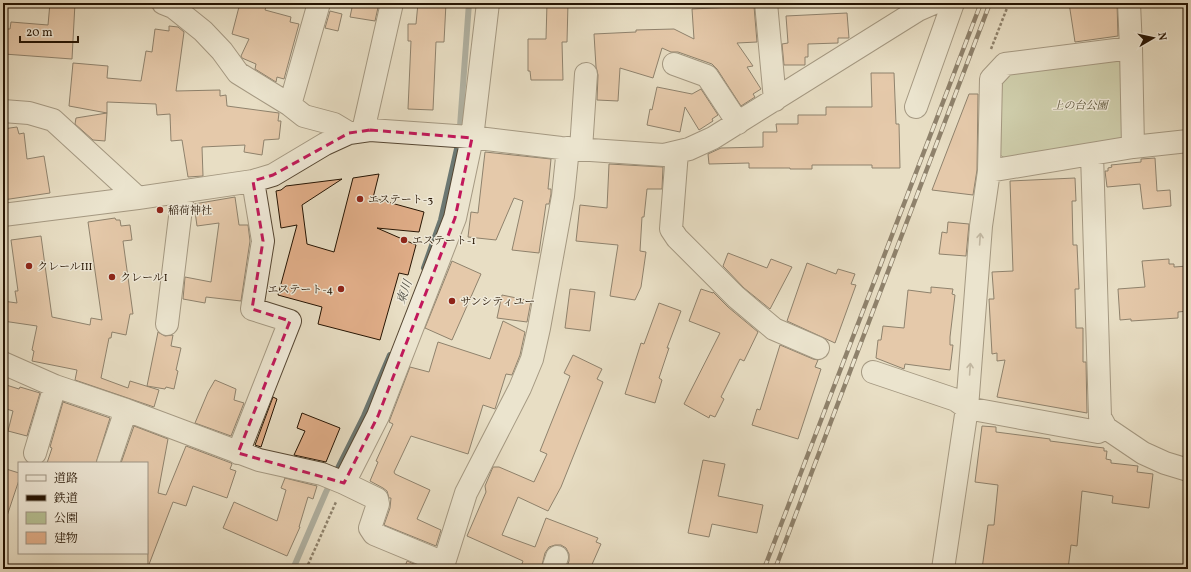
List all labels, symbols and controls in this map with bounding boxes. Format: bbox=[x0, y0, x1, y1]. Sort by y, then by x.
scale bar bbox=[20, 18, 78, 44]
north arrow bbox=[1133, 18, 1173, 58]
text: 20 m bbox=[26, 25, 53, 41]
text: N bbox=[1153, 32, 1169, 42]
park label: 上の台公園 bbox=[1053, 99, 1109, 114]
place label: エステート-3 bbox=[368, 193, 433, 208]
marker: エステート-3 bbox=[355, 194, 365, 204]
place label: 稲荷神社 bbox=[168, 204, 212, 219]
marker: 稲荷神社 bbox=[155, 205, 165, 215]
one-way arrow bbox=[977, 233, 984, 246]
place label: エステート-1 bbox=[412, 234, 476, 249]
marker: エステート-1 bbox=[399, 235, 409, 245]
place label: クレールIII bbox=[37, 260, 93, 275]
marker: クレールIII bbox=[24, 261, 34, 271]
place label: クレールI bbox=[120, 271, 168, 286]
marker: クレールI bbox=[107, 272, 117, 282]
water label: 東川 bbox=[393, 276, 417, 306]
place label: エステート-4 bbox=[268, 283, 333, 298]
marker: エステート-4 bbox=[336, 284, 346, 294]
place label: サンシティユー bbox=[460, 295, 535, 310]
marker: サンシティユー bbox=[447, 296, 457, 306]
one-way arrow bbox=[967, 363, 974, 376]
legend bbox=[18, 462, 148, 554]
text: 道路 bbox=[54, 471, 78, 487]
text: 鉄道 bbox=[53, 491, 78, 507]
text: 公園 bbox=[54, 511, 78, 527]
text: 建物 bbox=[54, 531, 78, 547]

